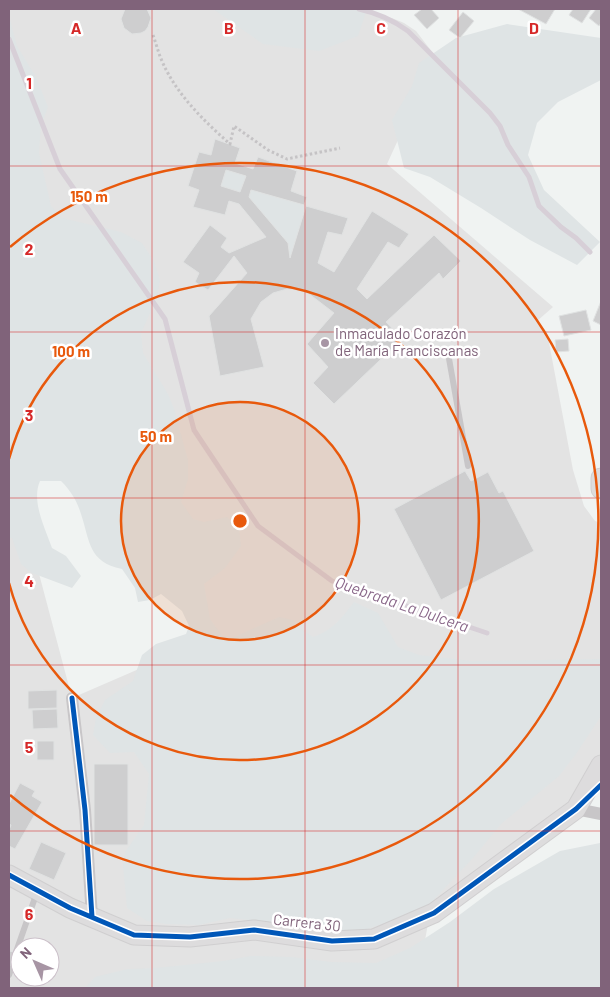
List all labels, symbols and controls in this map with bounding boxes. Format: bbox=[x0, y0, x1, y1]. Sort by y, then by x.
text: A bbox=[71, 18, 82, 37]
text: B bbox=[224, 18, 234, 37]
text: C bbox=[376, 18, 386, 37]
text: D bbox=[529, 18, 539, 37]
text: 1 bbox=[26, 73, 32, 92]
text: 150 m bbox=[70, 187, 108, 205]
text: 2 bbox=[25, 239, 34, 258]
place label: Inmaculado Corazón de María Franciscanas bbox=[335, 324, 479, 359]
marker: Inmaculado Corazón de María Franciscanas bbox=[319, 337, 331, 349]
text: 100 m bbox=[52, 342, 90, 360]
text: 3 bbox=[25, 405, 33, 424]
text: 50 m bbox=[140, 427, 172, 445]
centre of rings bbox=[231, 512, 249, 530]
text: 4 bbox=[24, 571, 34, 590]
water label: Quebrada La Dulcera bbox=[333, 572, 471, 635]
text: 5 bbox=[25, 737, 34, 756]
text: 6 bbox=[25, 904, 34, 923]
street label: Carrera 30 bbox=[272, 910, 342, 935]
north arrow bbox=[10, 937, 60, 987]
text: N bbox=[16, 943, 35, 962]

